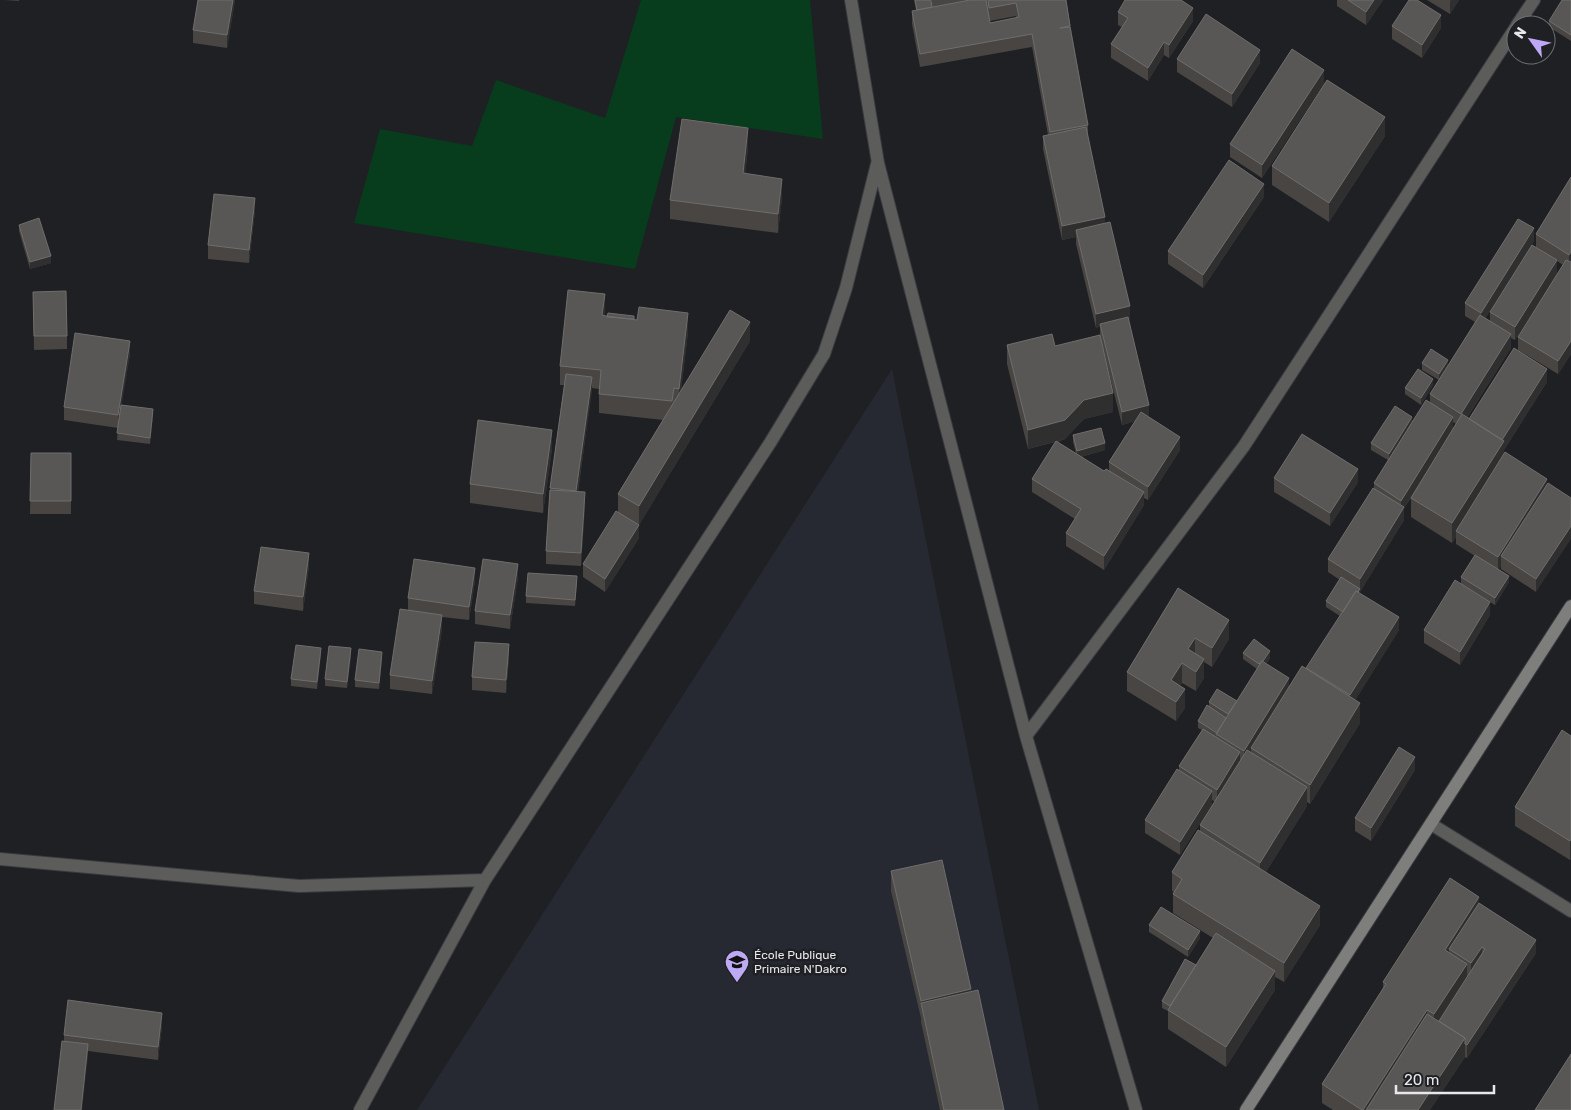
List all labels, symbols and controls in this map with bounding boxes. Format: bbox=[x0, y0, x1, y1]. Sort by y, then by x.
north arrow bbox=[1506, 15, 1556, 65]
text: N bbox=[1511, 24, 1530, 42]
place label: École Publique Primaire N'Dakro bbox=[754, 948, 847, 976]
school or university icon: École Publique Primaire N'Dakro bbox=[724, 949, 750, 983]
scale bar bbox=[1396, 1062, 1494, 1094]
text: 20 m bbox=[1404, 1071, 1439, 1089]

